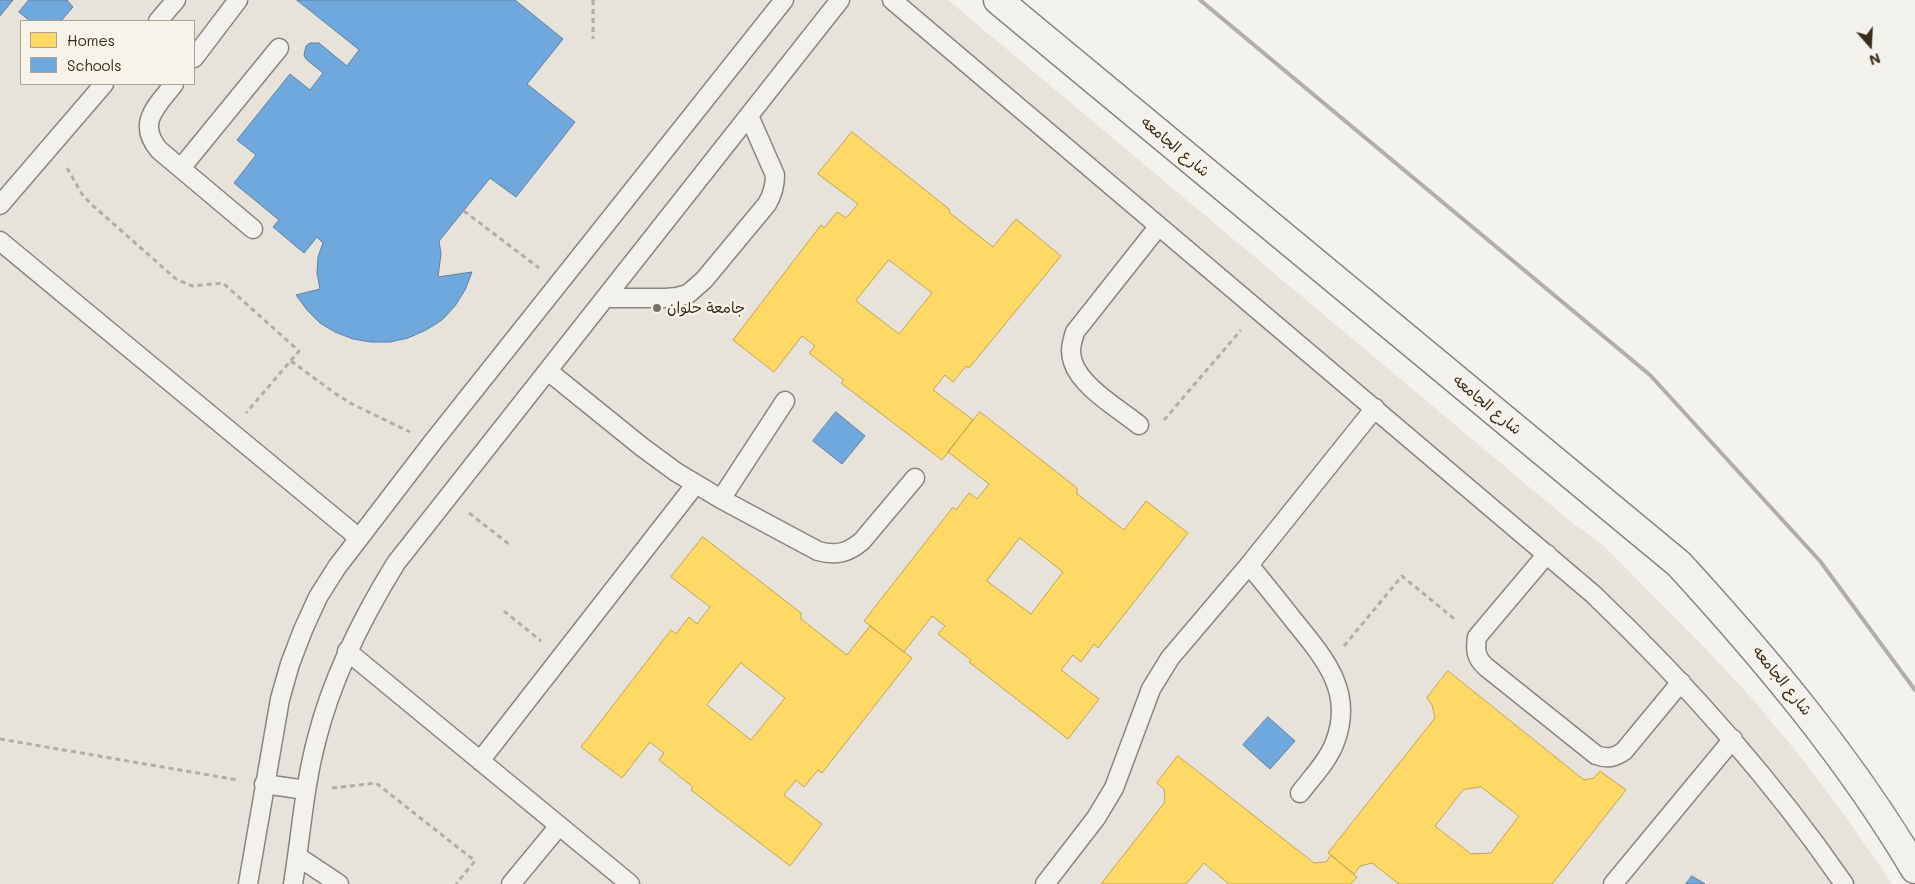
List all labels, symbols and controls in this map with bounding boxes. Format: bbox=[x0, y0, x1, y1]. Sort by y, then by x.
legend bbox=[20, 20, 195, 85]
north arrow bbox=[1845, 20, 1895, 70]
text: Homes bbox=[67, 30, 115, 50]
text: N bbox=[1867, 49, 1883, 70]
text: Schools bbox=[67, 55, 122, 75]
street label: شارع الجامعه bbox=[1137, 113, 1213, 181]
place label: جامعة حلوان bbox=[667, 299, 745, 317]
marker: جامعة حلوان bbox=[651, 302, 663, 314]
street label: شارع الجامعه bbox=[1449, 371, 1525, 439]
street label: شارع الجامعه bbox=[1749, 643, 1815, 719]

